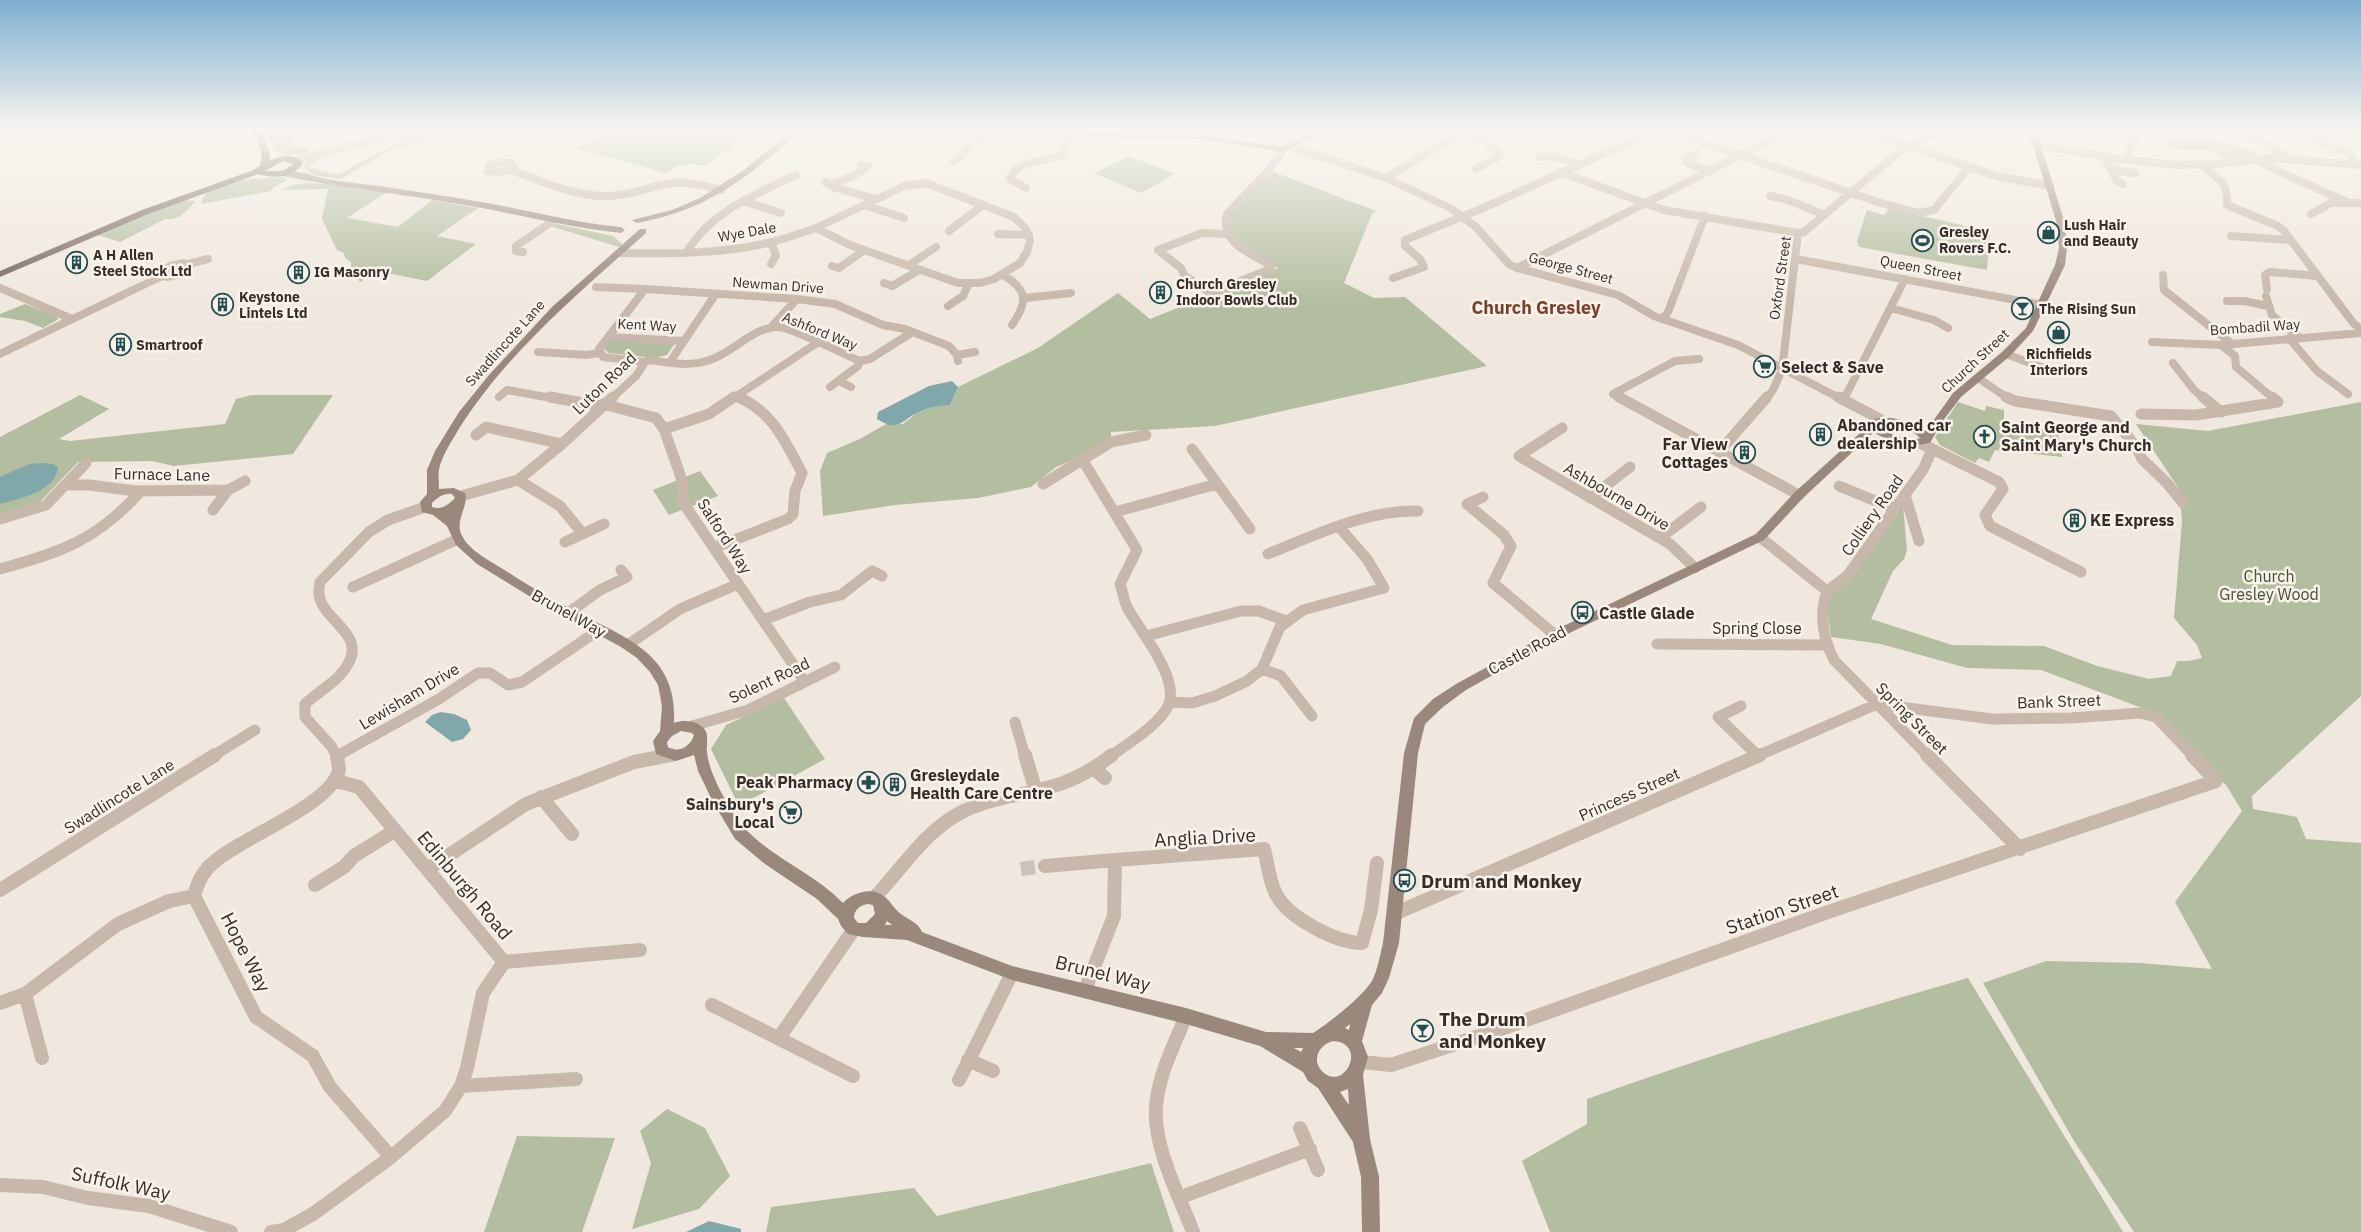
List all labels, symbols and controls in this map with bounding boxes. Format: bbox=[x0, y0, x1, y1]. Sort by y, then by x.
place label: Lush Hair and Beauty bbox=[2064, 216, 2139, 250]
street label: Wye Dale bbox=[717, 218, 778, 246]
shop icon: Lush Hair and Beauty bbox=[2036, 221, 2060, 245]
place label: Gresley Rovers F.C. bbox=[1939, 223, 2011, 257]
sports icon: Gresley Rovers F.C. bbox=[1911, 228, 1935, 252]
street label: Oxford Street bbox=[1765, 235, 1795, 321]
place label: A H Allen Steel Stock Ltd bbox=[93, 246, 192, 280]
street label: George Street bbox=[1527, 248, 1615, 288]
building icon: A H Allen Steel Stock Ltd bbox=[65, 251, 89, 275]
street label: Queen Street bbox=[1879, 251, 1963, 285]
building icon: IG Masonry bbox=[286, 260, 310, 284]
place label: IG Masonry bbox=[314, 263, 390, 281]
street label: Newman Drive bbox=[732, 273, 825, 297]
place label: Church Gresley Indoor Bowls Club bbox=[1176, 275, 1297, 309]
building icon: Church Gresley Indoor Bowls Club bbox=[1148, 280, 1172, 304]
place label: Keystone Lintels Ltd bbox=[239, 288, 308, 322]
building icon: Keystone Lintels Ltd bbox=[211, 293, 235, 317]
street label: Swadlincote Lane bbox=[461, 296, 549, 390]
district label: Church Gresley bbox=[1471, 296, 1601, 319]
bar icon: The Rising Sun bbox=[2011, 297, 2035, 321]
place label: The Rising Sun bbox=[2039, 300, 2136, 318]
street label: Ashford Way bbox=[780, 308, 860, 354]
street label: Kent Way bbox=[617, 314, 677, 336]
street label: Bombadil Way bbox=[2209, 315, 2301, 339]
shop icon: Richfields Interiors bbox=[2047, 320, 2071, 344]
street label: Church Street bbox=[1937, 325, 2013, 397]
building icon: Smartroof bbox=[108, 333, 132, 357]
place label: Smartroof bbox=[136, 336, 203, 354]
place label: Richfields Interiors bbox=[2026, 345, 2092, 379]
street label: Luton Road bbox=[568, 348, 640, 418]
supermarket icon: Select & Save bbox=[1753, 355, 1777, 379]
place label: Select & Save bbox=[1781, 357, 1884, 377]
place label: Abandoned car dealership bbox=[1837, 415, 1951, 453]
place label: Saint George and Saint Mary's Church bbox=[2001, 417, 2152, 455]
building icon: Abandoned car dealership bbox=[1809, 422, 1833, 446]
church icon: Saint George and Saint Mary's Church bbox=[1973, 424, 1997, 448]
place label: Far View Cottages bbox=[1662, 434, 1729, 472]
building icon: Far View Cottages bbox=[1732, 441, 1756, 465]
street label: Ashbourne Drive bbox=[1560, 458, 1674, 535]
street label: Furnace Lane bbox=[114, 463, 210, 485]
street label: Colliery Road bbox=[1837, 470, 1907, 560]
street label: Salford Way bbox=[693, 495, 757, 577]
building icon: KE Express bbox=[2062, 508, 2086, 532]
place label: KE Express bbox=[2090, 510, 2174, 530]
park label: Church Gresley Wood bbox=[2219, 566, 2319, 604]
street label: Brunel Way bbox=[528, 584, 610, 642]
bus stop icon: Castle Glade bbox=[1571, 601, 1595, 625]
place label: Castle Glade bbox=[1599, 603, 1694, 623]
street label: Spring Close bbox=[1712, 618, 1802, 638]
street label: Castle Road bbox=[1485, 621, 1569, 679]
street label: Solent Road bbox=[726, 653, 812, 707]
street label: Lewisham Drive bbox=[355, 658, 463, 734]
street label: Spring Street bbox=[1872, 678, 1952, 758]
street label: Bank Street bbox=[2017, 690, 2101, 712]
street label: Swadlincote Lane bbox=[60, 754, 178, 838]
street label: Princess Street bbox=[1575, 763, 1683, 825]
place label: Gresleydale Health Care Centre bbox=[910, 765, 1053, 803]
pharmacy icon: Peak Pharmacy bbox=[857, 770, 881, 794]
place label: Peak Pharmacy bbox=[736, 772, 853, 792]
building icon: Gresleydale Health Care Centre bbox=[882, 772, 906, 796]
place label: Sainsbury's Local bbox=[686, 794, 774, 832]
supermarket icon: Sainsbury's Local bbox=[778, 801, 802, 825]
street label: Anglia Drive bbox=[1154, 822, 1256, 852]
street label: Edinburgh Road bbox=[412, 826, 518, 944]
bus stop icon: Drum and Monkey bbox=[1393, 869, 1417, 893]
place label: Drum and Monkey bbox=[1421, 869, 1582, 893]
street label: Station Street bbox=[1723, 879, 1841, 939]
street label: Hope Way bbox=[216, 908, 277, 996]
street label: Brunel Way bbox=[1053, 950, 1154, 997]
place label: The Drum and Monkey bbox=[1439, 1007, 1547, 1053]
bar icon: The Drum and Monkey bbox=[1411, 1018, 1435, 1042]
street label: Suffolk Way bbox=[69, 1161, 173, 1205]

